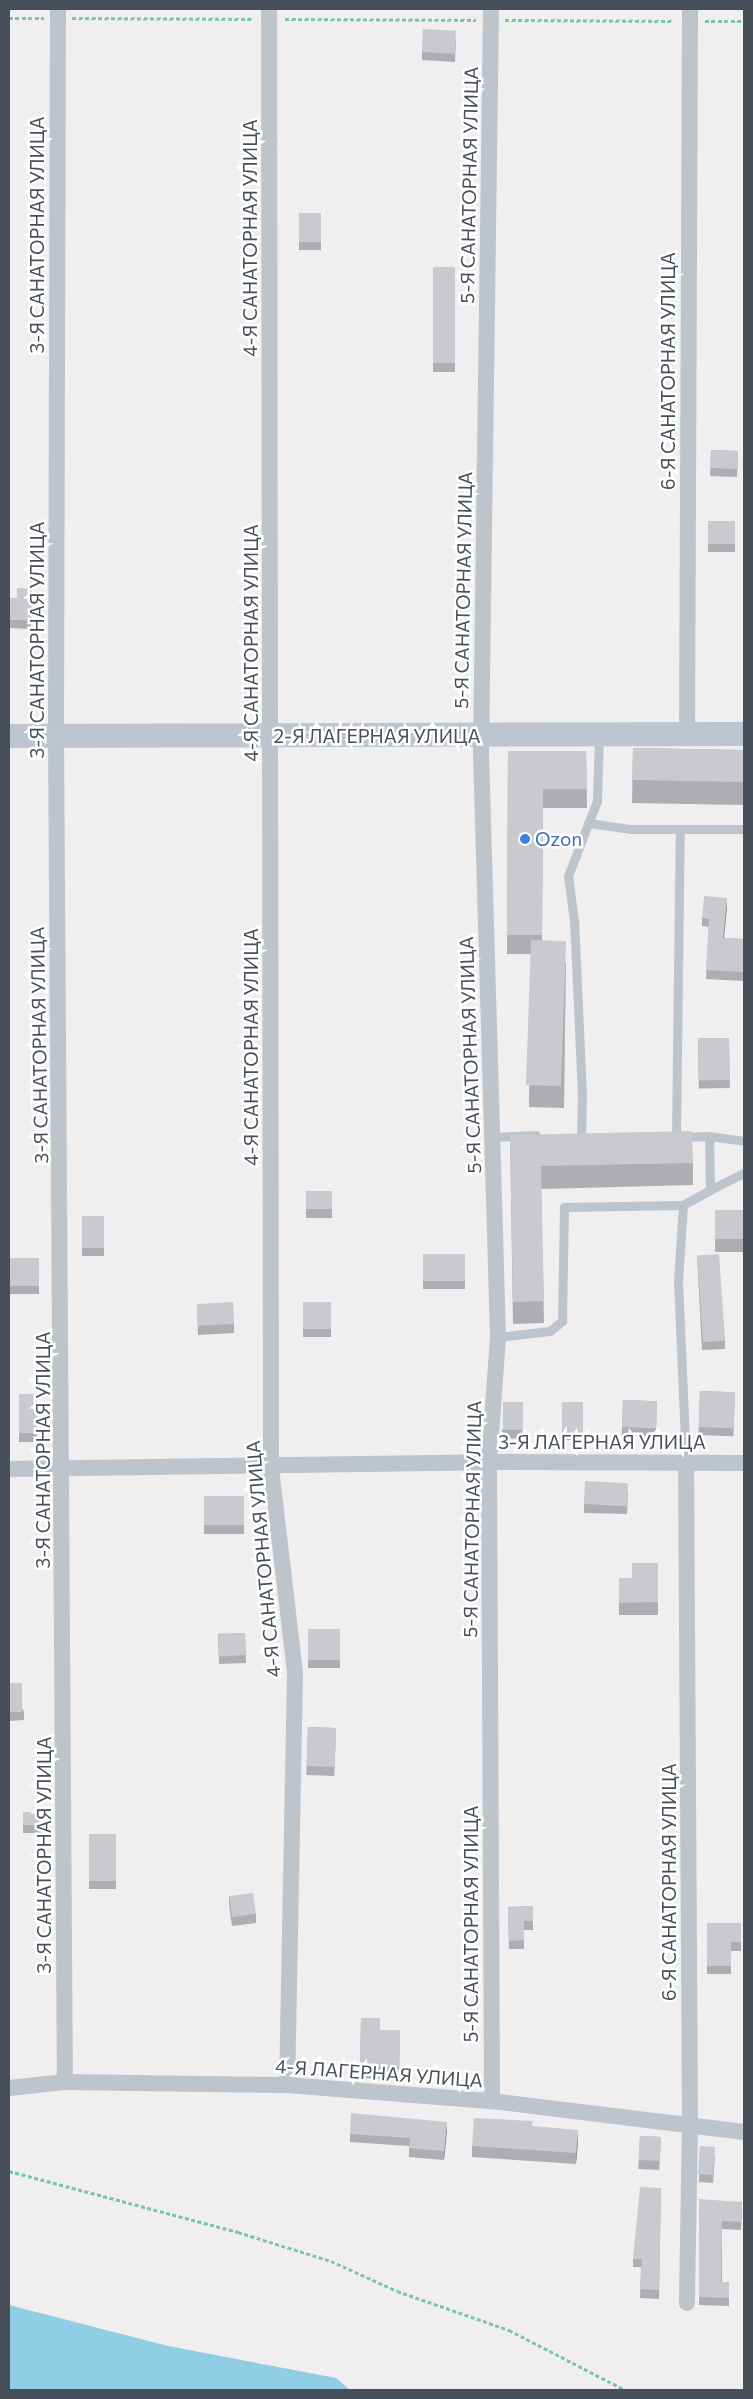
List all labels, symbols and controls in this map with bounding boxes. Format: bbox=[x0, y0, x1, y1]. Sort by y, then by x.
street label: 5-Я САНАТОРНАЯ УЛИЦА bbox=[456, 66, 482, 304]
street label: 3-Я САНАТОРНАЯ УЛИЦА bbox=[26, 116, 48, 354]
street label: 4-Я САНАТОРНАЯ УЛИЦА bbox=[239, 119, 261, 357]
street label: 6-Я САНАТОРНАЯ УЛИЦА bbox=[657, 252, 679, 490]
street label: 5-Я САНАТОРНАЯ УЛИЦА bbox=[450, 471, 476, 709]
street label: 3-Я САНАТОРНАЯ УЛИЦА bbox=[26, 521, 48, 759]
street label: 4-Я САНАТОРНАЯ УЛИЦА bbox=[240, 524, 262, 762]
street label: 2-Я ЛАГЕРНАЯ УЛИЦА bbox=[273, 725, 481, 747]
place label: Ozon bbox=[535, 828, 582, 850]
marker: Ozon bbox=[519, 833, 531, 845]
street label: 3-Я САНАТОРНАЯ УЛИЦА bbox=[26, 926, 52, 1164]
street label: 4-Я САНАТОРНАЯ УЛИЦА bbox=[240, 928, 262, 1166]
street label: 5-Я САНАТОРНАЯ УЛИЦА bbox=[454, 936, 486, 1174]
street label: 3-Я САНАТОРНАЯ УЛИЦА bbox=[32, 1331, 54, 1569]
street label: 5-Я САНАТОРНАЯ УЛИЦА bbox=[459, 1400, 485, 1638]
street label: 3-Я ЛАГЕРНАЯ УЛИЦА bbox=[498, 1431, 706, 1453]
street label: 4-Я САНАТОРНАЯ УЛИЦА bbox=[241, 1440, 285, 1678]
street label: 3-Я САНАТОРНАЯ УЛИЦА bbox=[33, 1736, 55, 1974]
street label: 6-Я САНАТОРНАЯ УЛИЦА bbox=[658, 1763, 680, 2001]
street label: 5-Я САНАТОРНАЯ УЛИЦА bbox=[460, 1805, 482, 2043]
street label: 4-Я ЛАГЕРНАЯ УЛИЦА bbox=[274, 2054, 484, 2092]

